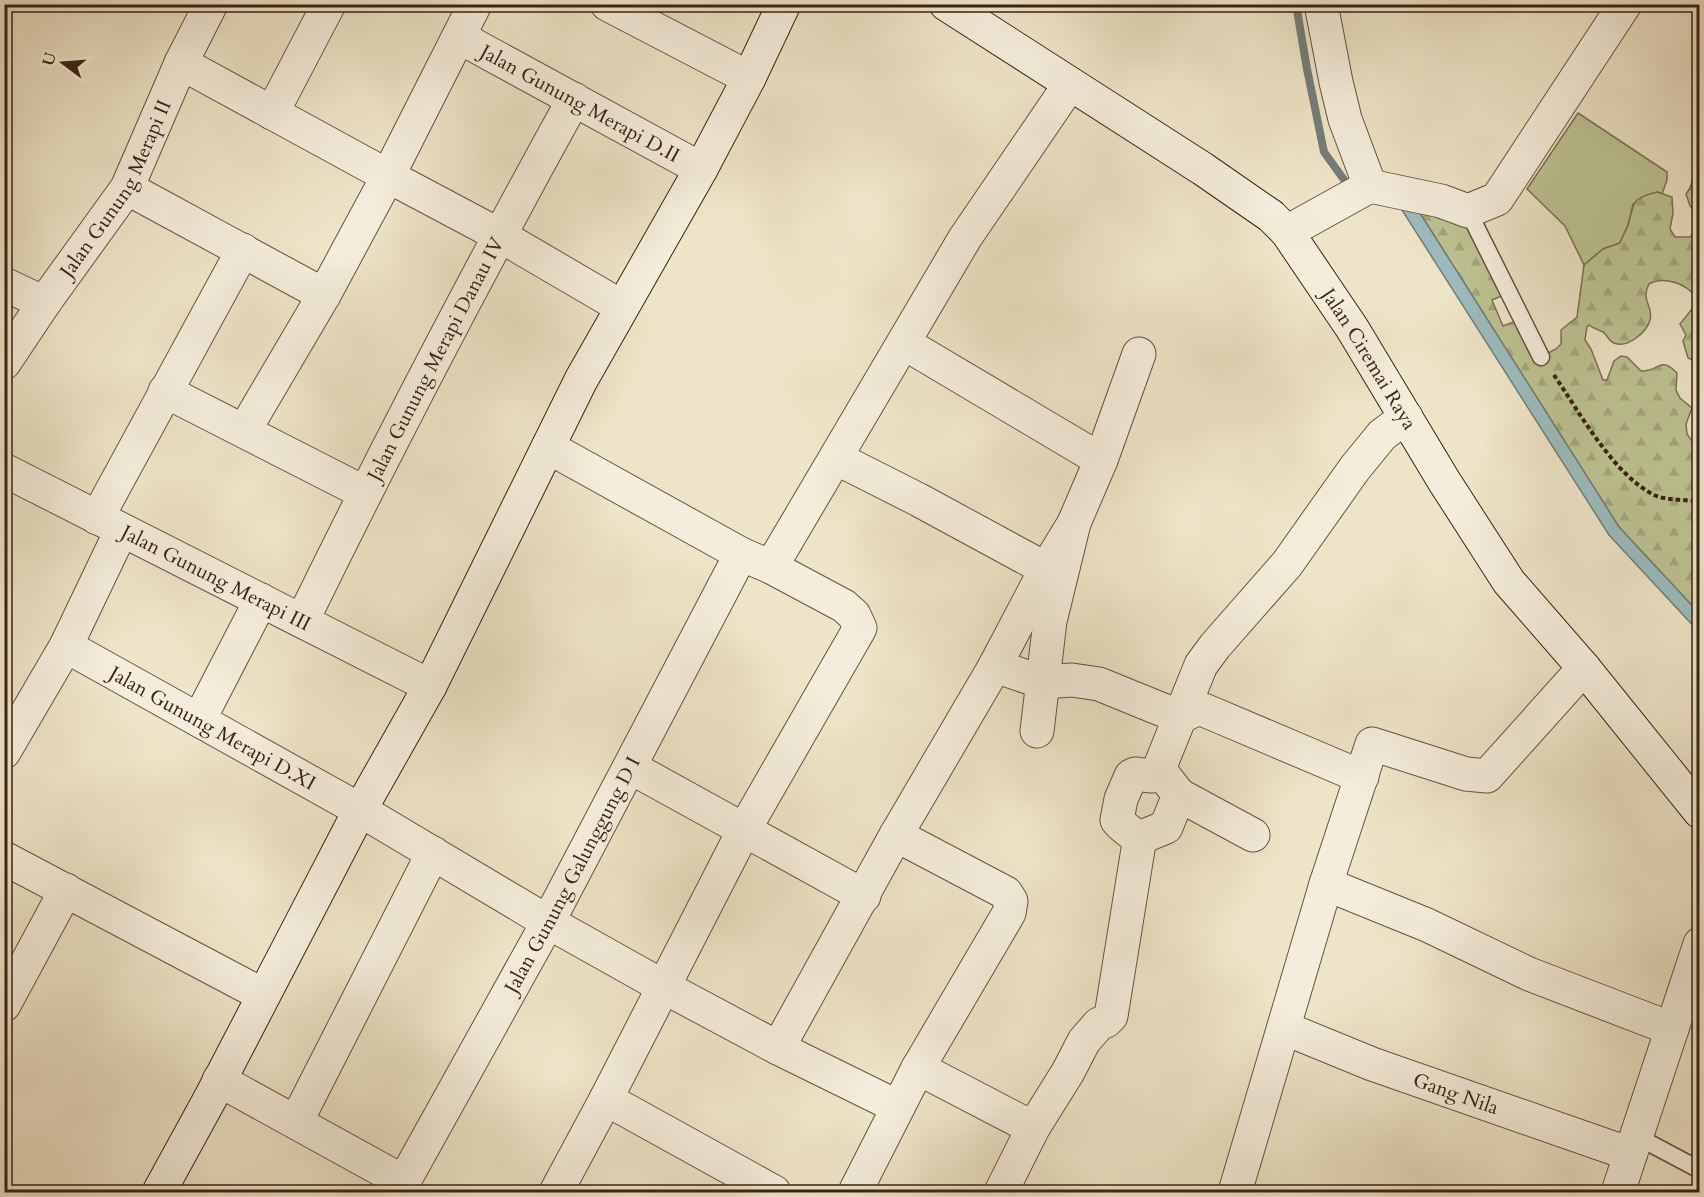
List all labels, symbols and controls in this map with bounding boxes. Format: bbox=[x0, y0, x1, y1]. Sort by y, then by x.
north arrow bbox=[33, 33, 93, 93]
street label: Jalan Gunung Merapi D.II bbox=[473, 36, 685, 168]
text: U bbox=[37, 50, 62, 68]
street label: Jalan Gunung Merapi II bbox=[52, 95, 177, 285]
street label: Jalan Gunung Merapi Danau IV bbox=[359, 232, 510, 488]
street label: Jalan Ciremai Raya bbox=[1314, 280, 1424, 435]
street label: Jalan Gunung Merapi III bbox=[114, 517, 316, 637]
street label: Jalan Gunung Merapi D.XI bbox=[102, 658, 321, 796]
street label: Jalan Gunung Galunggung D I bbox=[496, 751, 646, 1001]
street label: Gang Nila bbox=[1410, 1066, 1503, 1121]

